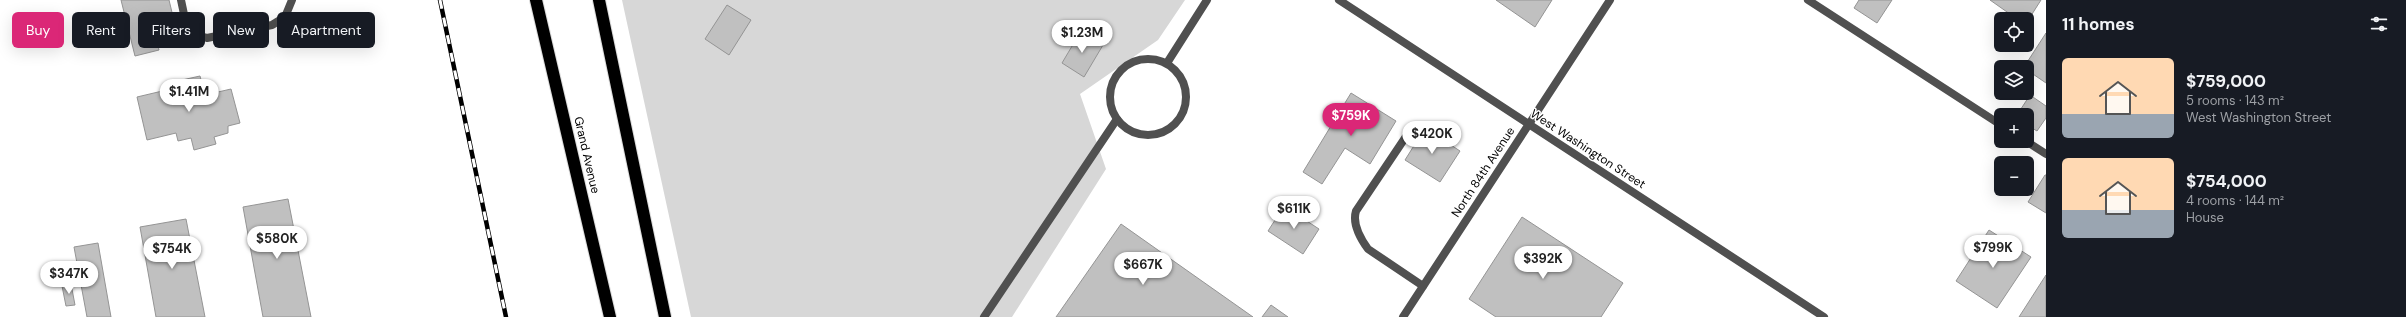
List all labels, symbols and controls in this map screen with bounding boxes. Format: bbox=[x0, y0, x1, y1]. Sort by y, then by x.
chip: Buy bbox=[12, 12, 64, 48]
chip: Rent bbox=[72, 12, 130, 48]
chip: Filters bbox=[138, 12, 205, 48]
chip: New bbox=[213, 12, 269, 48]
chip: Apartment bbox=[277, 12, 375, 48]
map controls bbox=[1994, 12, 2034, 196]
button: locate bbox=[1994, 12, 2034, 52]
text: 11 homes bbox=[2062, 13, 2135, 35]
icon: filters bbox=[2368, 13, 2390, 35]
pin: $1.23M bbox=[1049, 20, 1115, 54]
text: $1.23M bbox=[1061, 24, 1103, 41]
button: layers bbox=[1994, 60, 2034, 100]
text: $759,000 bbox=[2186, 70, 2266, 92]
icon: home bbox=[2094, 74, 2142, 122]
pin: $1.41M bbox=[156, 79, 222, 113]
text: $1.41M bbox=[169, 83, 209, 100]
text: 5 rooms · 143 m² bbox=[2186, 92, 2284, 109]
pin: $759K bbox=[1323, 103, 1379, 137]
street label: West Washington Street bbox=[1527, 106, 1649, 192]
text: $759K bbox=[1331, 107, 1371, 124]
button: + bbox=[1994, 108, 2034, 148]
text: West Washington Street bbox=[2186, 109, 2331, 126]
street label: Grand Avenue bbox=[570, 115, 604, 195]
pin: $420K bbox=[1404, 121, 1460, 155]
street label: North 84th Avenue bbox=[1448, 124, 1518, 220]
text: $420K bbox=[1411, 125, 1453, 142]
button: − bbox=[1994, 156, 2034, 196]
text: $754,000 bbox=[2186, 170, 2267, 192]
icon: home bbox=[2094, 174, 2142, 222]
text: 4 rooms · 144 m² bbox=[2186, 192, 2284, 209]
pin: $611K bbox=[1266, 196, 1322, 230]
text: $611K bbox=[1277, 200, 1311, 217]
text: House bbox=[2186, 209, 2224, 226]
pin: $580K bbox=[249, 226, 305, 260]
text: $580K bbox=[256, 230, 298, 247]
pin: $799K bbox=[1965, 235, 2021, 269]
pin: $754K bbox=[144, 236, 200, 270]
text: $799K bbox=[1973, 239, 2013, 256]
text: $754K bbox=[152, 240, 192, 257]
pin: $392K bbox=[1515, 246, 1571, 280]
text: $392K bbox=[1523, 250, 1563, 267]
pin: $667K bbox=[1115, 252, 1171, 286]
text: $667K bbox=[1123, 256, 1163, 273]
pin: $347K bbox=[41, 261, 97, 295]
text: $347K bbox=[49, 265, 89, 282]

